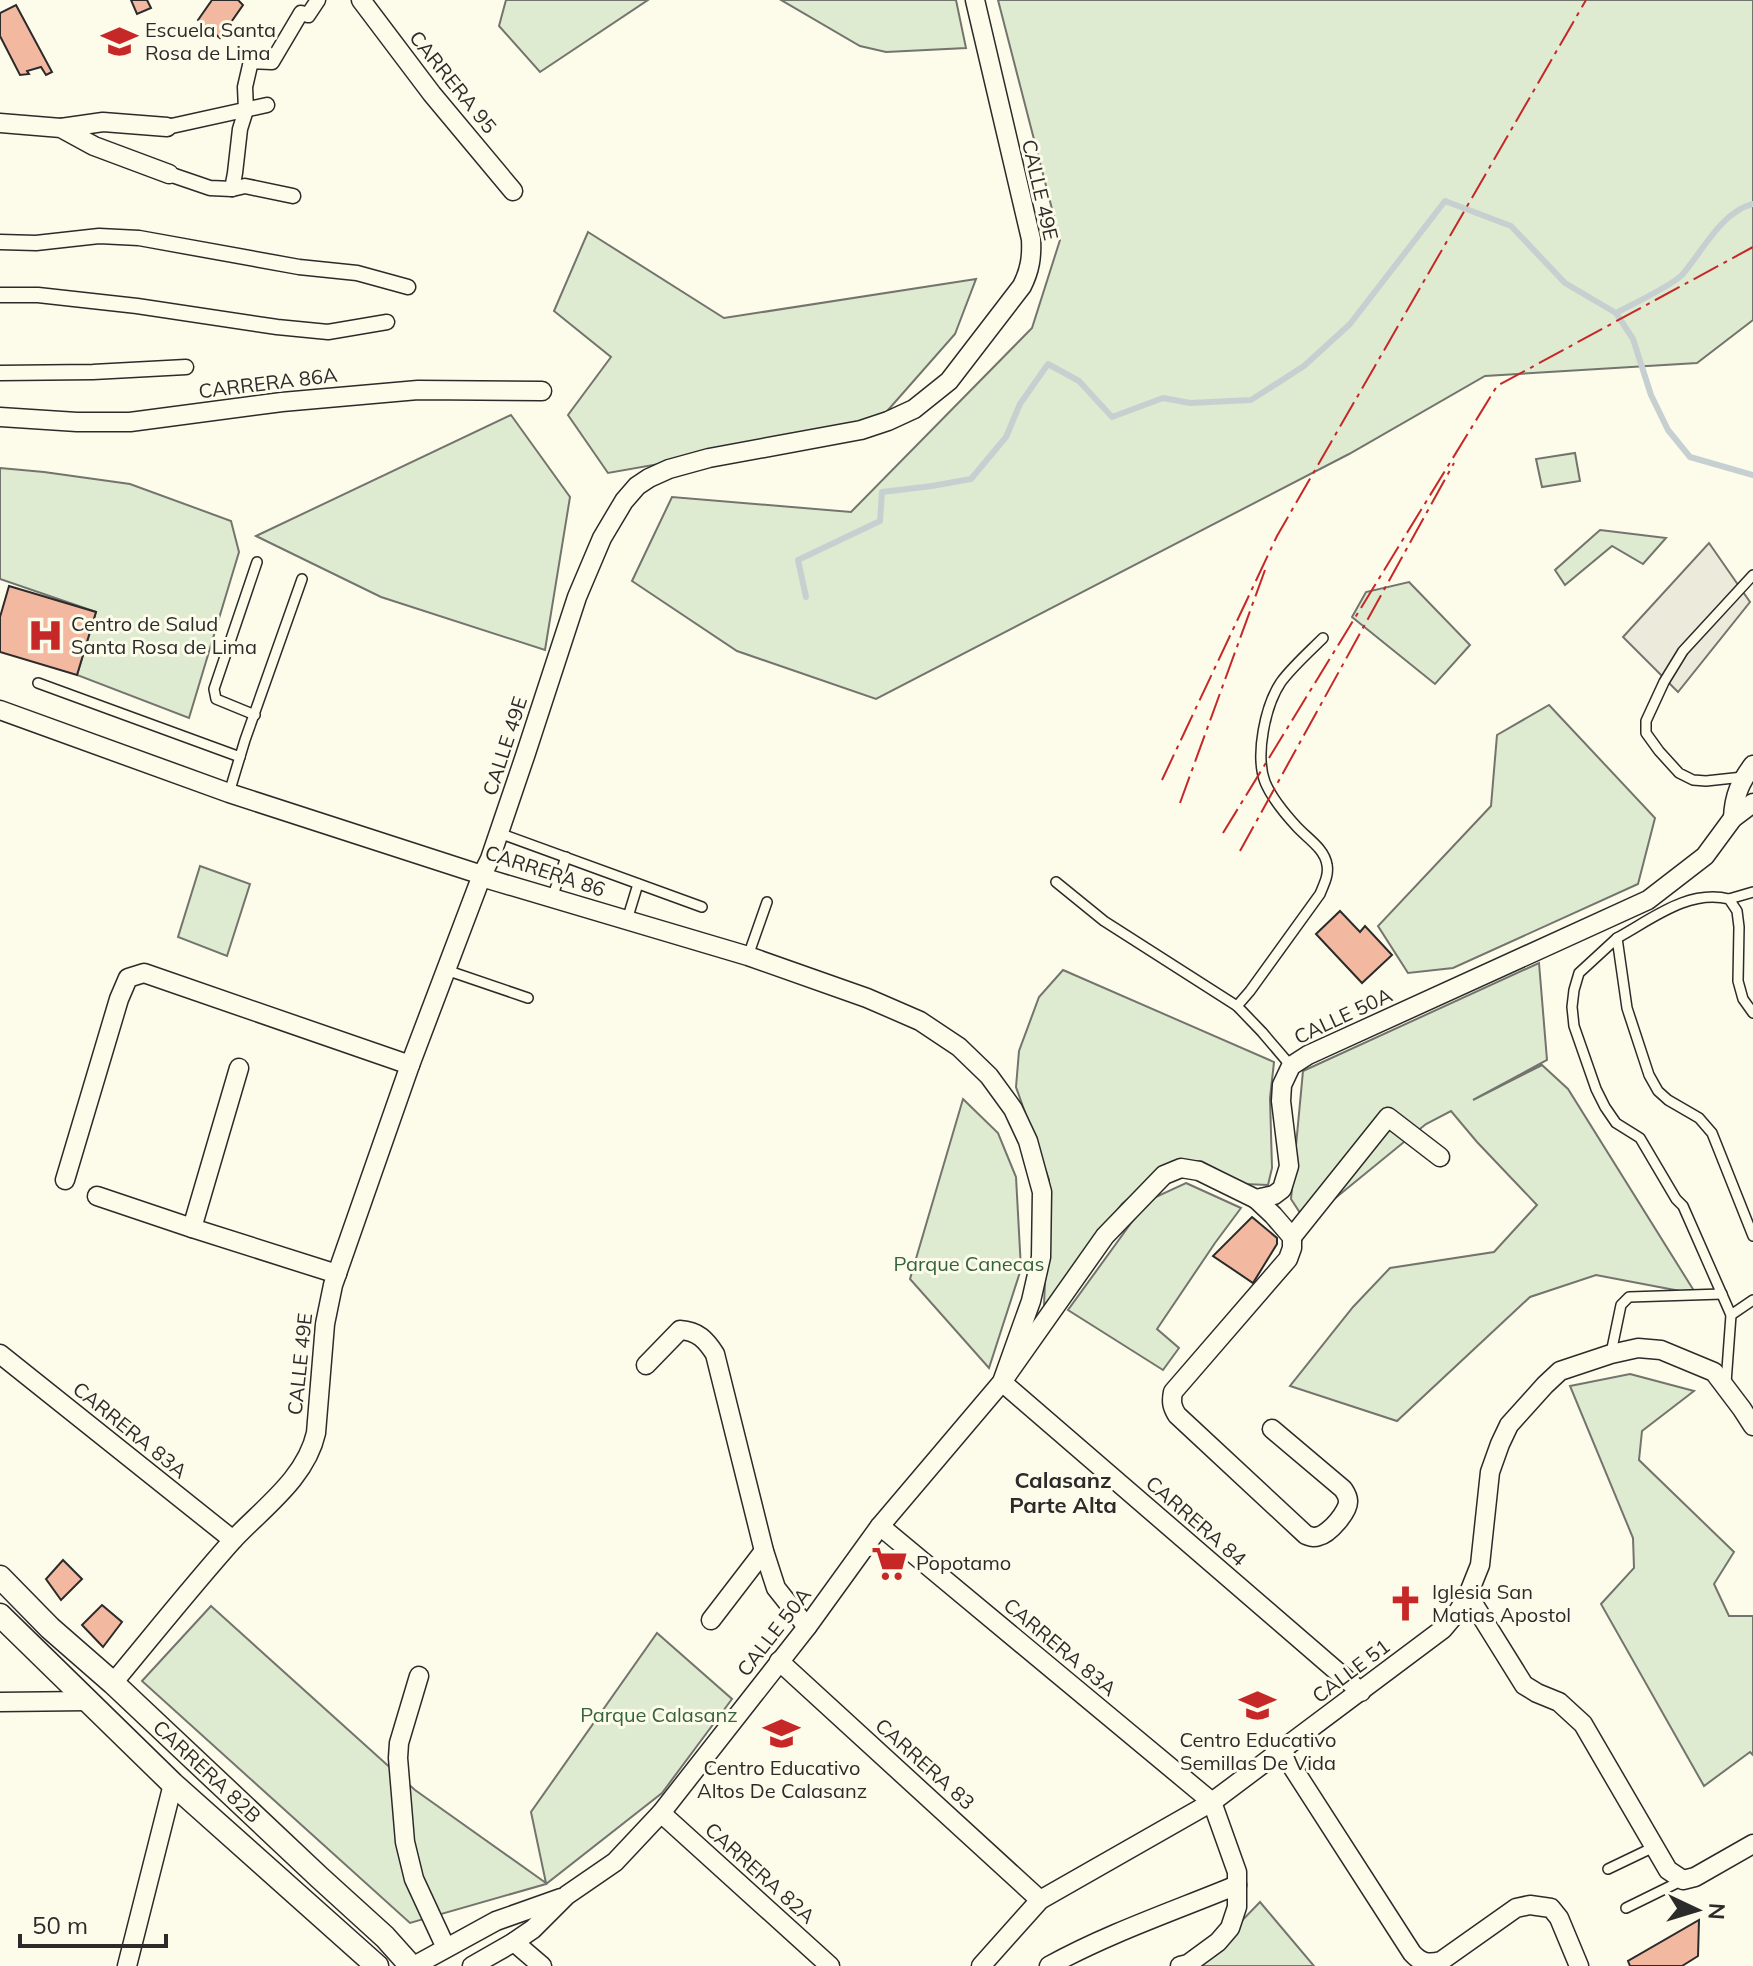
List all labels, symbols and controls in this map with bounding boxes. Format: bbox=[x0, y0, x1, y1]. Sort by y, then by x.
place label: Escuela Santa Rosa de Lima bbox=[145, 17, 276, 65]
school or university icon: Escuela Santa Rosa de Lima bbox=[100, 22, 138, 60]
street label: CARRERA 95 bbox=[404, 25, 502, 138]
street label: CALLE 49E bbox=[1017, 137, 1064, 243]
street label: CARRERA 86A bbox=[197, 362, 339, 403]
place label: Centro de Salud Santa Rosa de Lima bbox=[71, 611, 257, 659]
hospital icon: Centro de Salud Santa Rosa de Lima bbox=[26, 616, 64, 654]
street label: CALLE 49E bbox=[477, 693, 532, 798]
street label: CARRERA 86 bbox=[482, 839, 608, 902]
street label: CALLE 50A bbox=[1290, 982, 1396, 1049]
park label: Parque Canecas bbox=[893, 1251, 1045, 1276]
street label: CALLE 49E bbox=[282, 1312, 317, 1416]
street label: CARRERA 83A bbox=[68, 1376, 193, 1483]
district label: Calasanz Parte Alta bbox=[1009, 1466, 1117, 1519]
street label: CARRERA 84 bbox=[1141, 1470, 1252, 1571]
supermarket icon: Popotamo bbox=[871, 1544, 909, 1582]
place label: Popotamo bbox=[916, 1550, 1011, 1575]
place label: Iglesia San Matias Apostol bbox=[1432, 1579, 1571, 1627]
street label: CALLE 50A bbox=[731, 1582, 816, 1681]
church icon: Iglesia San Matias Apostol bbox=[1387, 1584, 1425, 1622]
street label: CARRERA 83A bbox=[999, 1592, 1122, 1701]
street label: CALLE 51 bbox=[1307, 1633, 1394, 1708]
school or university icon: Centro Educativo Semillas De Vida bbox=[1239, 1686, 1277, 1724]
park label: Parque Calasanz bbox=[580, 1702, 738, 1727]
street label: CARRERA 83 bbox=[871, 1713, 980, 1815]
street label: CARRERA 82B bbox=[148, 1714, 266, 1828]
school or university icon: Centro Educativo Altos De Calasanz bbox=[763, 1714, 801, 1752]
place label: Centro Educativo Semillas De Vida bbox=[1179, 1727, 1337, 1775]
place label: Centro Educativo Altos De Calasanz bbox=[697, 1755, 867, 1803]
street label: CARRERA 82A bbox=[700, 1817, 821, 1929]
north arrow bbox=[1657, 1870, 1737, 1950]
scale bar bbox=[20, 1898, 166, 1948]
text: N bbox=[1702, 1902, 1731, 1921]
text: 50 m bbox=[32, 1910, 88, 1940]

